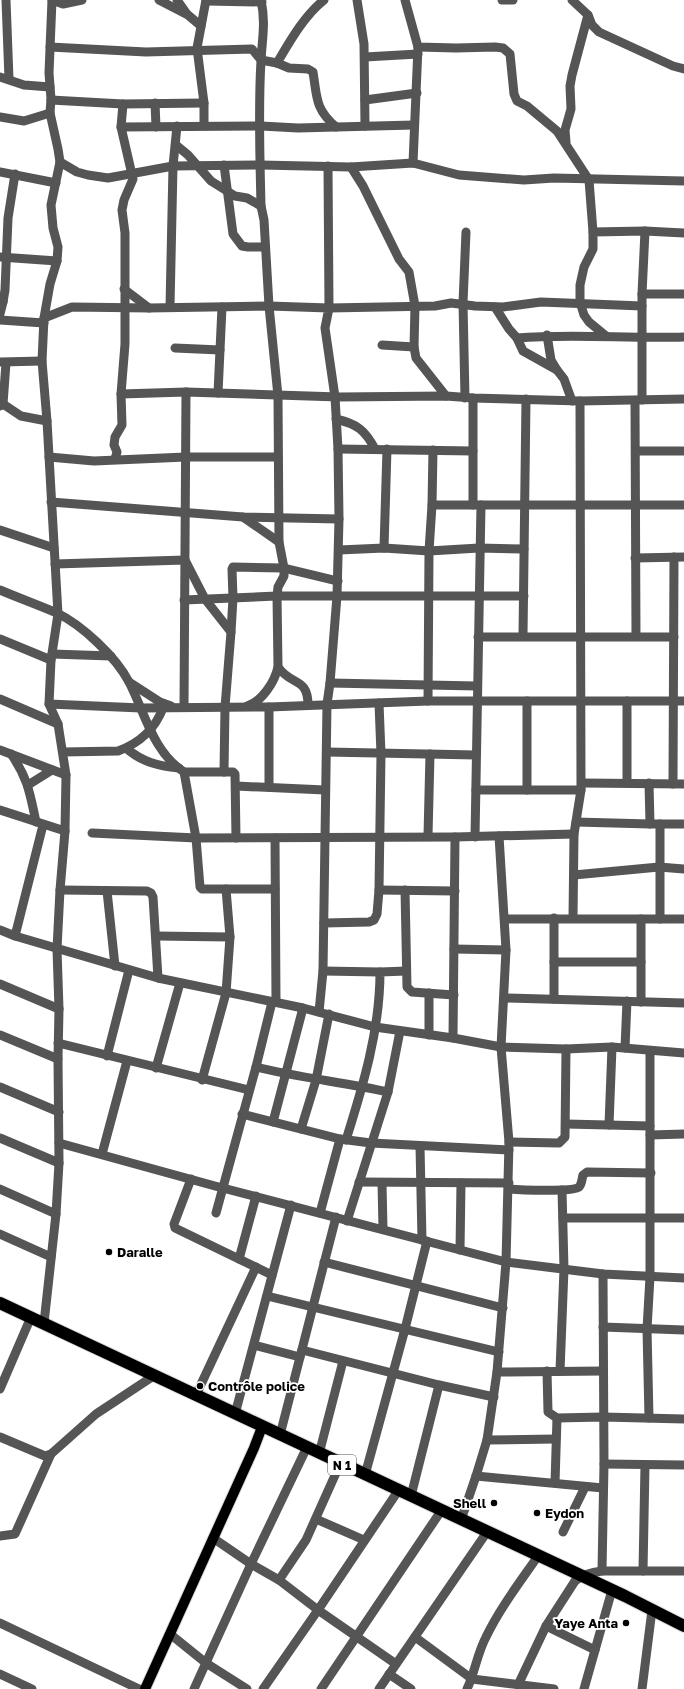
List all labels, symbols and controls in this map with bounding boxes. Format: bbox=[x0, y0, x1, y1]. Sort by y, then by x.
place label: Daralle bbox=[117, 1244, 163, 1260]
marker: Daralle bbox=[104, 1247, 114, 1257]
place label: Contrôle police bbox=[208, 1378, 305, 1394]
marker: Contrôle police bbox=[195, 1381, 205, 1391]
road number: N 1 bbox=[328, 1455, 356, 1475]
place label: Shell bbox=[453, 1495, 487, 1511]
marker: Shell bbox=[489, 1498, 499, 1508]
place label: Eydon bbox=[545, 1505, 584, 1521]
marker: Eydon bbox=[532, 1508, 542, 1518]
place label: Yaye Anta bbox=[554, 1615, 618, 1631]
marker: Yaye Anta bbox=[621, 1618, 631, 1628]

